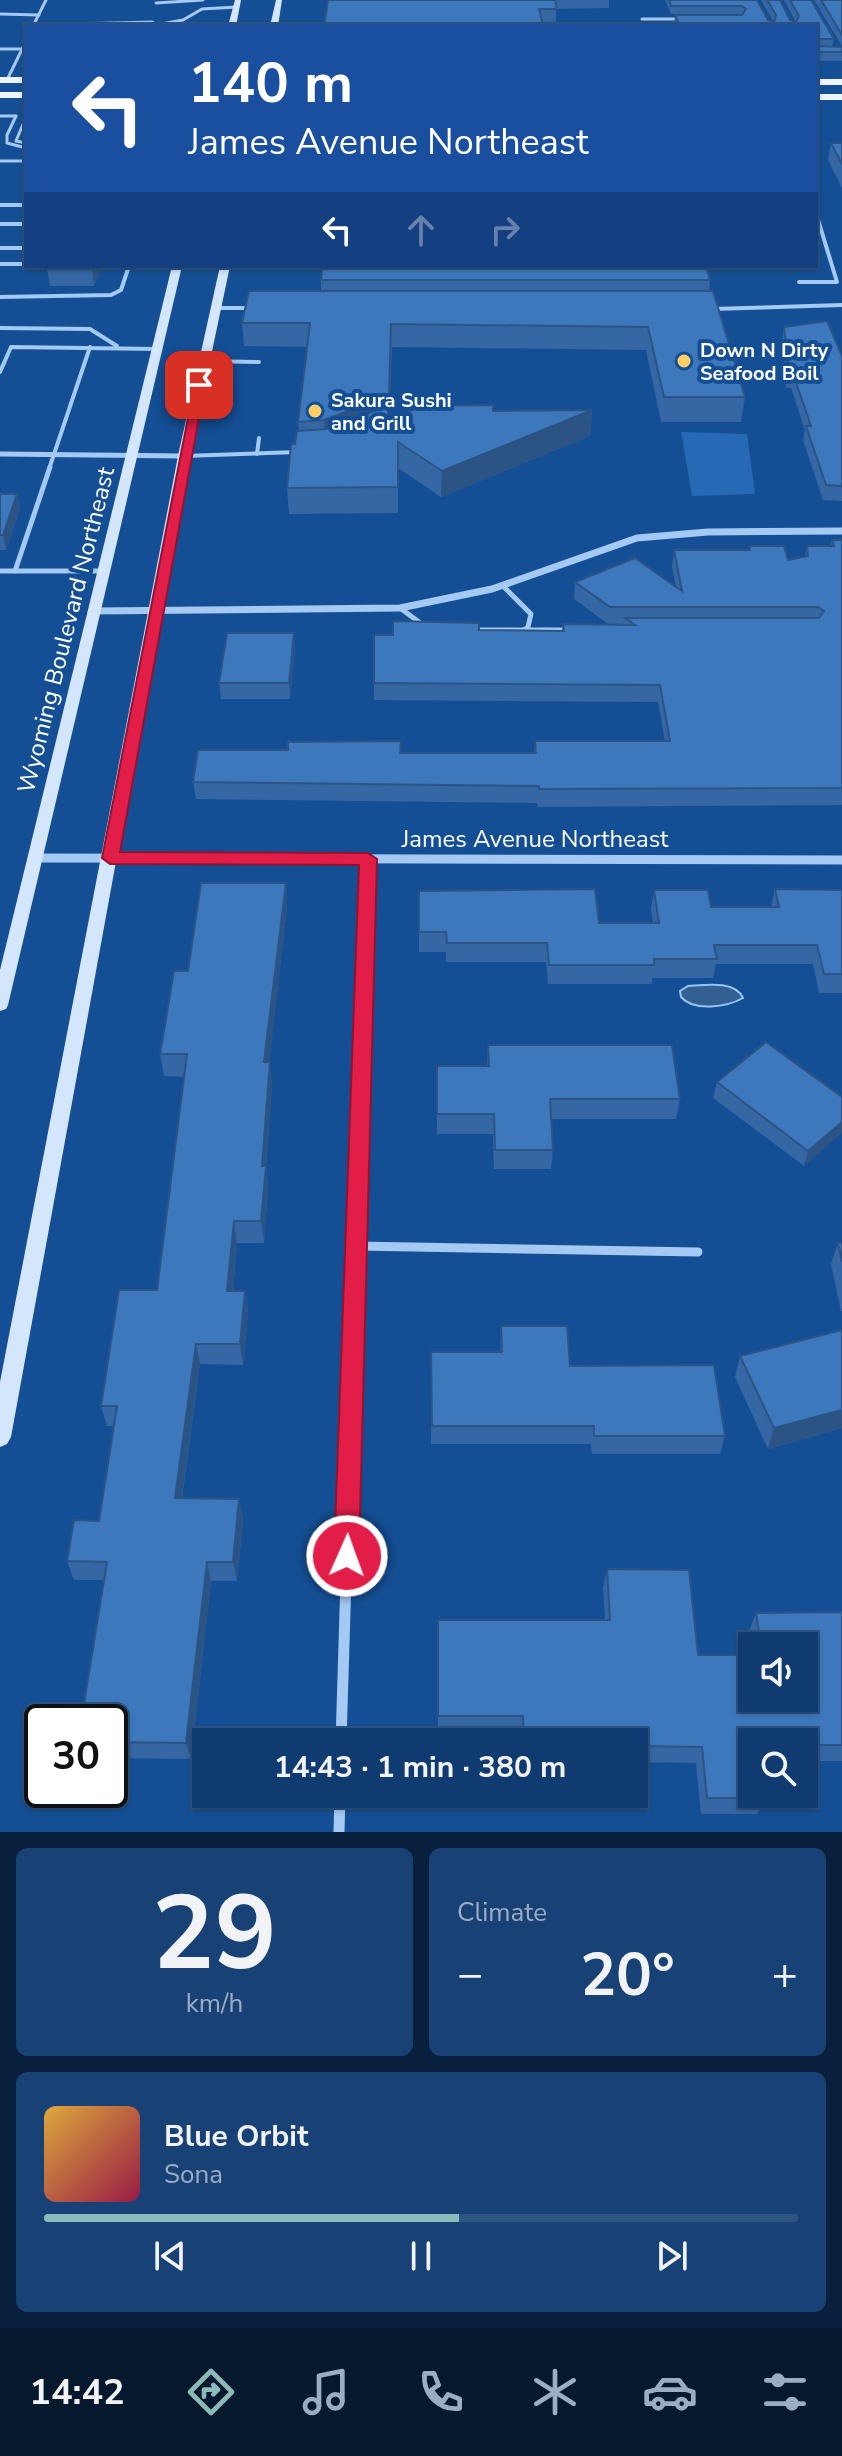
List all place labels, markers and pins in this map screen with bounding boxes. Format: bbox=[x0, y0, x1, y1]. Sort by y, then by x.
place label: Down N Dirty Seafood Boil bbox=[700, 337, 829, 387]
pin bbox=[165, 351, 233, 419]
marker: Down N Dirty Seafood Boil bbox=[675, 352, 693, 370]
place label: Sakura Sushi and Grill bbox=[331, 387, 452, 437]
marker: Sakura Sushi and Grill bbox=[306, 402, 324, 420]

